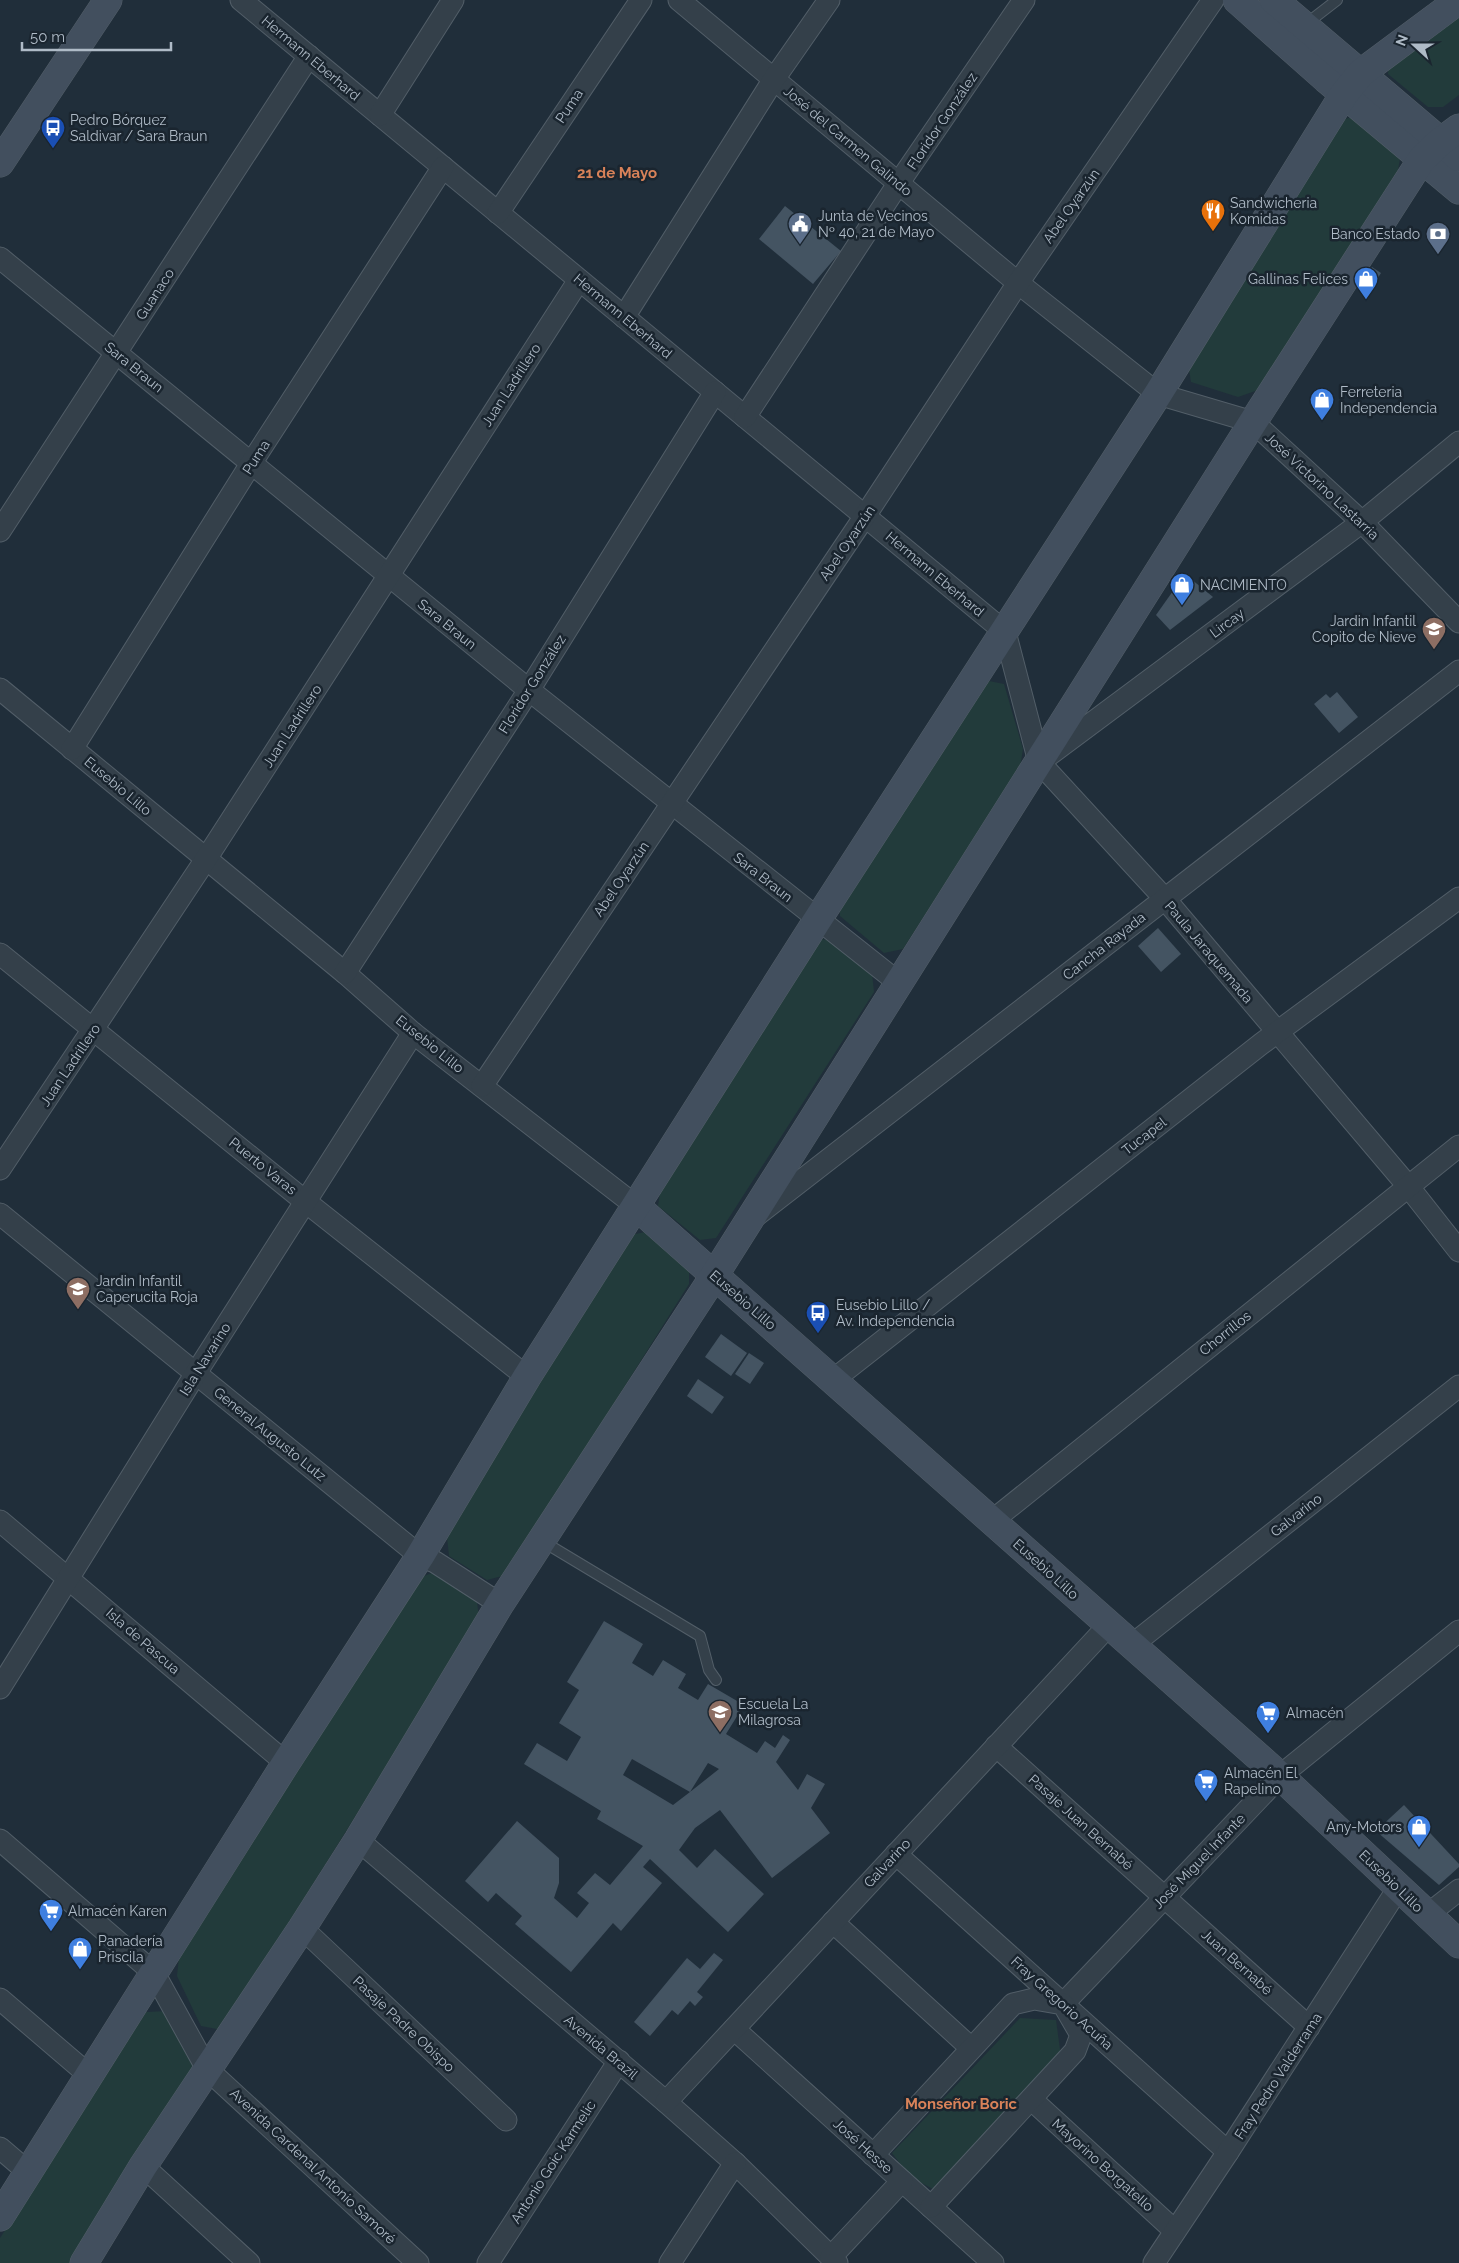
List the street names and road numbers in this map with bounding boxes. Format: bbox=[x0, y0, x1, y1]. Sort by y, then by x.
street label: Hermann Eberhard bbox=[259, 12, 363, 104]
street label: Floridor González bbox=[904, 69, 980, 172]
street label: José del Carmen Galindo bbox=[781, 83, 915, 199]
street label: Puma bbox=[552, 86, 586, 126]
street label: Abel Oyarzún bbox=[1039, 166, 1103, 246]
street label: Guanaco bbox=[133, 265, 177, 323]
street label: Hermann Eberhard bbox=[571, 270, 675, 362]
street label: Sara Braun bbox=[102, 339, 166, 395]
street label: Juan Ladrillero bbox=[478, 341, 544, 429]
street label: José Victorino Lastarria bbox=[1262, 429, 1382, 543]
street label: Puma bbox=[239, 437, 273, 477]
street label: Abel Oyarzún bbox=[816, 502, 878, 584]
street label: Hermann Eberhard bbox=[883, 528, 987, 620]
street label: Sara Braun bbox=[415, 596, 479, 652]
street label: Lircay bbox=[1207, 605, 1248, 641]
street label: Floridor González bbox=[495, 632, 569, 736]
street label: Juan Ladrillero bbox=[259, 682, 325, 770]
street label: Eusebio Lillo bbox=[81, 753, 155, 819]
street label: Abel Oyarzún bbox=[590, 838, 652, 920]
street label: Sara Braun bbox=[730, 849, 796, 905]
street label: Paula Jaraquemada bbox=[1162, 898, 1256, 1006]
street label: Cancha Rayada bbox=[1060, 909, 1148, 983]
street label: Eusebio Lillo bbox=[393, 1012, 467, 1076]
street label: Juan Ladrillero bbox=[37, 1021, 103, 1109]
street label: Tucapel bbox=[1119, 1114, 1169, 1158]
street label: Puerto Varas bbox=[226, 1134, 300, 1198]
street label: Eusebio Lillo bbox=[707, 1267, 779, 1333]
street label: Chorrillos bbox=[1196, 1307, 1254, 1359]
street label: Isla Navarino bbox=[176, 1320, 234, 1398]
street label: General Augusto Lutz bbox=[211, 1384, 329, 1484]
street label: Galvarino bbox=[1267, 1490, 1325, 1540]
street label: Eusebio Lillo bbox=[1010, 1535, 1082, 1603]
street label: Isla de Pascua bbox=[103, 1605, 183, 1677]
street label: Pasaje Juan Bernabé bbox=[1026, 1771, 1136, 1873]
street label: José Miguel Infante bbox=[1150, 1810, 1248, 1912]
street label: Galvarino bbox=[860, 1835, 914, 1891]
street label: Eusebio Lillo bbox=[1356, 1847, 1426, 1915]
street label: Juan Bernabé bbox=[1198, 1926, 1276, 1998]
street label: Fray Gregorio Acuña bbox=[1008, 1953, 1116, 2053]
street label: Pasaje Padre Obispo bbox=[350, 1973, 458, 2075]
street label: Fray Pedro Valderrama bbox=[1231, 2010, 1325, 2142]
street label: Avenida Brazil bbox=[561, 2012, 641, 2083]
street label: Avenida Cardenal Antonio Samoré bbox=[227, 2085, 399, 2247]
street label: Antonio Goic Karmelic bbox=[507, 2097, 599, 2226]
street label: José Hesse bbox=[830, 2115, 896, 2177]
street label: Mayorino Borgatello bbox=[1049, 2115, 1157, 2215]

